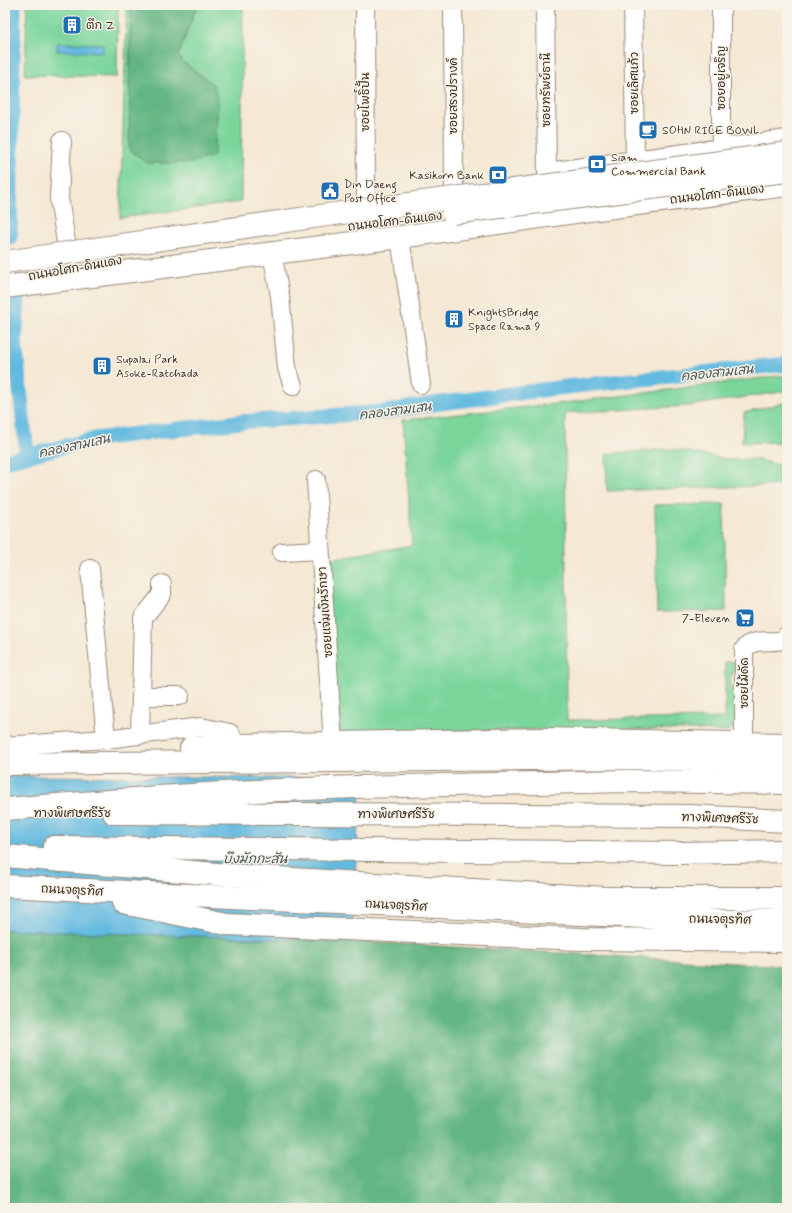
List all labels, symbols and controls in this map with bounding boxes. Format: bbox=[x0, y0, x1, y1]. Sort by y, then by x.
building icon: ตึก Z bbox=[61, 14, 83, 36]
place label: ตึก Z bbox=[86, 18, 115, 34]
street label: ซอยอยู่เจริญ bbox=[713, 46, 730, 110]
street label: ซอยเลิศแก้ว bbox=[627, 52, 643, 114]
street label: ซอยทรัพย์ธานี bbox=[538, 53, 555, 127]
street label: ซอยสรงปรางค์ bbox=[445, 57, 462, 135]
street label: ซอยโพธิ์ปั้น bbox=[353, 72, 374, 132]
cafe icon: SOHN RICE BOWL bbox=[637, 119, 659, 141]
place label: SOHN RICE BOWL bbox=[662, 123, 759, 139]
place label: Siam Commercial Bank bbox=[611, 150, 706, 180]
bank icon: Siam Commercial Bank bbox=[586, 153, 608, 175]
bank icon: Kasikorn Bank bbox=[487, 164, 509, 186]
place label: Kasikorn Bank bbox=[409, 168, 484, 184]
place label: Din Daeng Post Office bbox=[344, 177, 397, 207]
public building icon: Din Daeng Post Office bbox=[319, 180, 341, 202]
street label: ถนนอโศก-ดินแดง bbox=[669, 180, 765, 209]
street label: ถนนอโศก-ดินแดง bbox=[347, 207, 443, 236]
street label: ถนนอโศก-ดินแดง bbox=[27, 252, 123, 285]
place label: KnightsBridge Space Rama 9 bbox=[468, 305, 541, 335]
building icon: KnightsBridge Space Rama 9 bbox=[443, 308, 465, 330]
place label: Supalai Park Asoke-Ratchada bbox=[116, 352, 198, 382]
building icon: Supalai Park Asoke-Ratchada bbox=[91, 355, 113, 377]
water label: คลองสามเสน bbox=[680, 361, 756, 386]
water label: คลองสามเสน bbox=[358, 398, 434, 424]
water label: คลองสามเสน bbox=[37, 430, 113, 462]
street label: ซอยแจ่มเงินรักษา bbox=[314, 566, 337, 658]
supermarket icon: 7-Eleven bbox=[734, 607, 756, 629]
place label: 7-Eleven bbox=[682, 611, 732, 627]
street label: ซอยไม้ดัด bbox=[736, 657, 753, 709]
street label: ทางพิเศษศรีรัช bbox=[33, 806, 111, 822]
street label: ทางพิเศษศรีรัช bbox=[357, 807, 435, 823]
street label: ทางพิเศษศรีรัช bbox=[681, 810, 759, 828]
water label: บึงมักกะสัน bbox=[223, 851, 288, 868]
street label: ถนนจตุรทิศ bbox=[40, 881, 104, 901]
street label: ถนนจตุรทิศ bbox=[364, 896, 428, 916]
street label: ถนนจตุรทิศ bbox=[689, 911, 752, 929]

